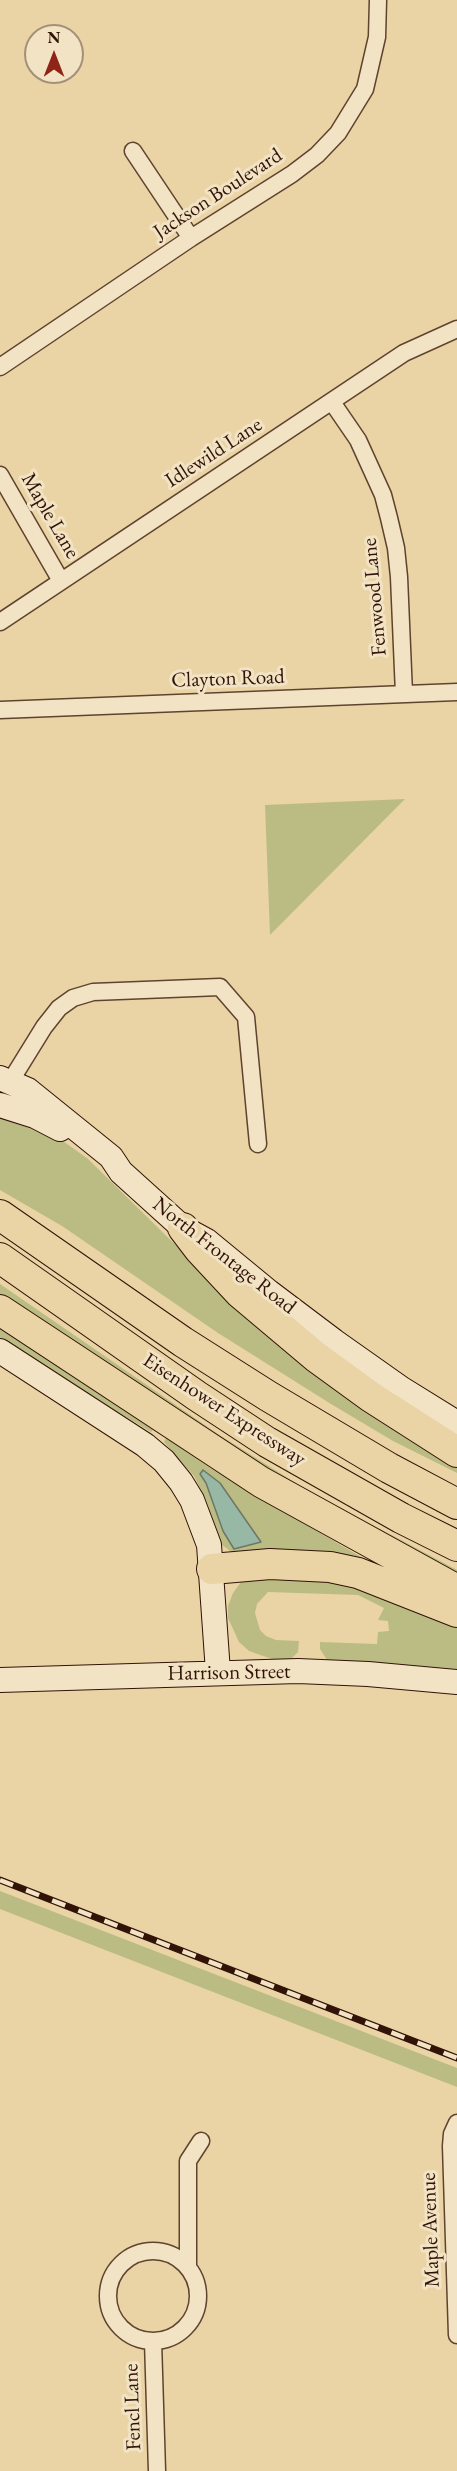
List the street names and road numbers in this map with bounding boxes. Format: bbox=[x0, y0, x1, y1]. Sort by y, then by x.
street label: Jackson Boulevard bbox=[149, 143, 287, 245]
street label: Idlewild Lane bbox=[161, 412, 267, 494]
street label: Maple Lane bbox=[15, 469, 85, 563]
street label: Fenwood Lane bbox=[357, 537, 393, 657]
street label: Clayton Road bbox=[171, 664, 285, 694]
street label: North Frontage Road bbox=[147, 1192, 301, 1320]
street label: Eisenhower Expressway bbox=[138, 1348, 310, 1472]
street label: Harrison Street bbox=[167, 1659, 291, 1687]
street label: Maple Avenue bbox=[416, 2172, 446, 2288]
street label: Fencl Lane bbox=[119, 2363, 147, 2451]

